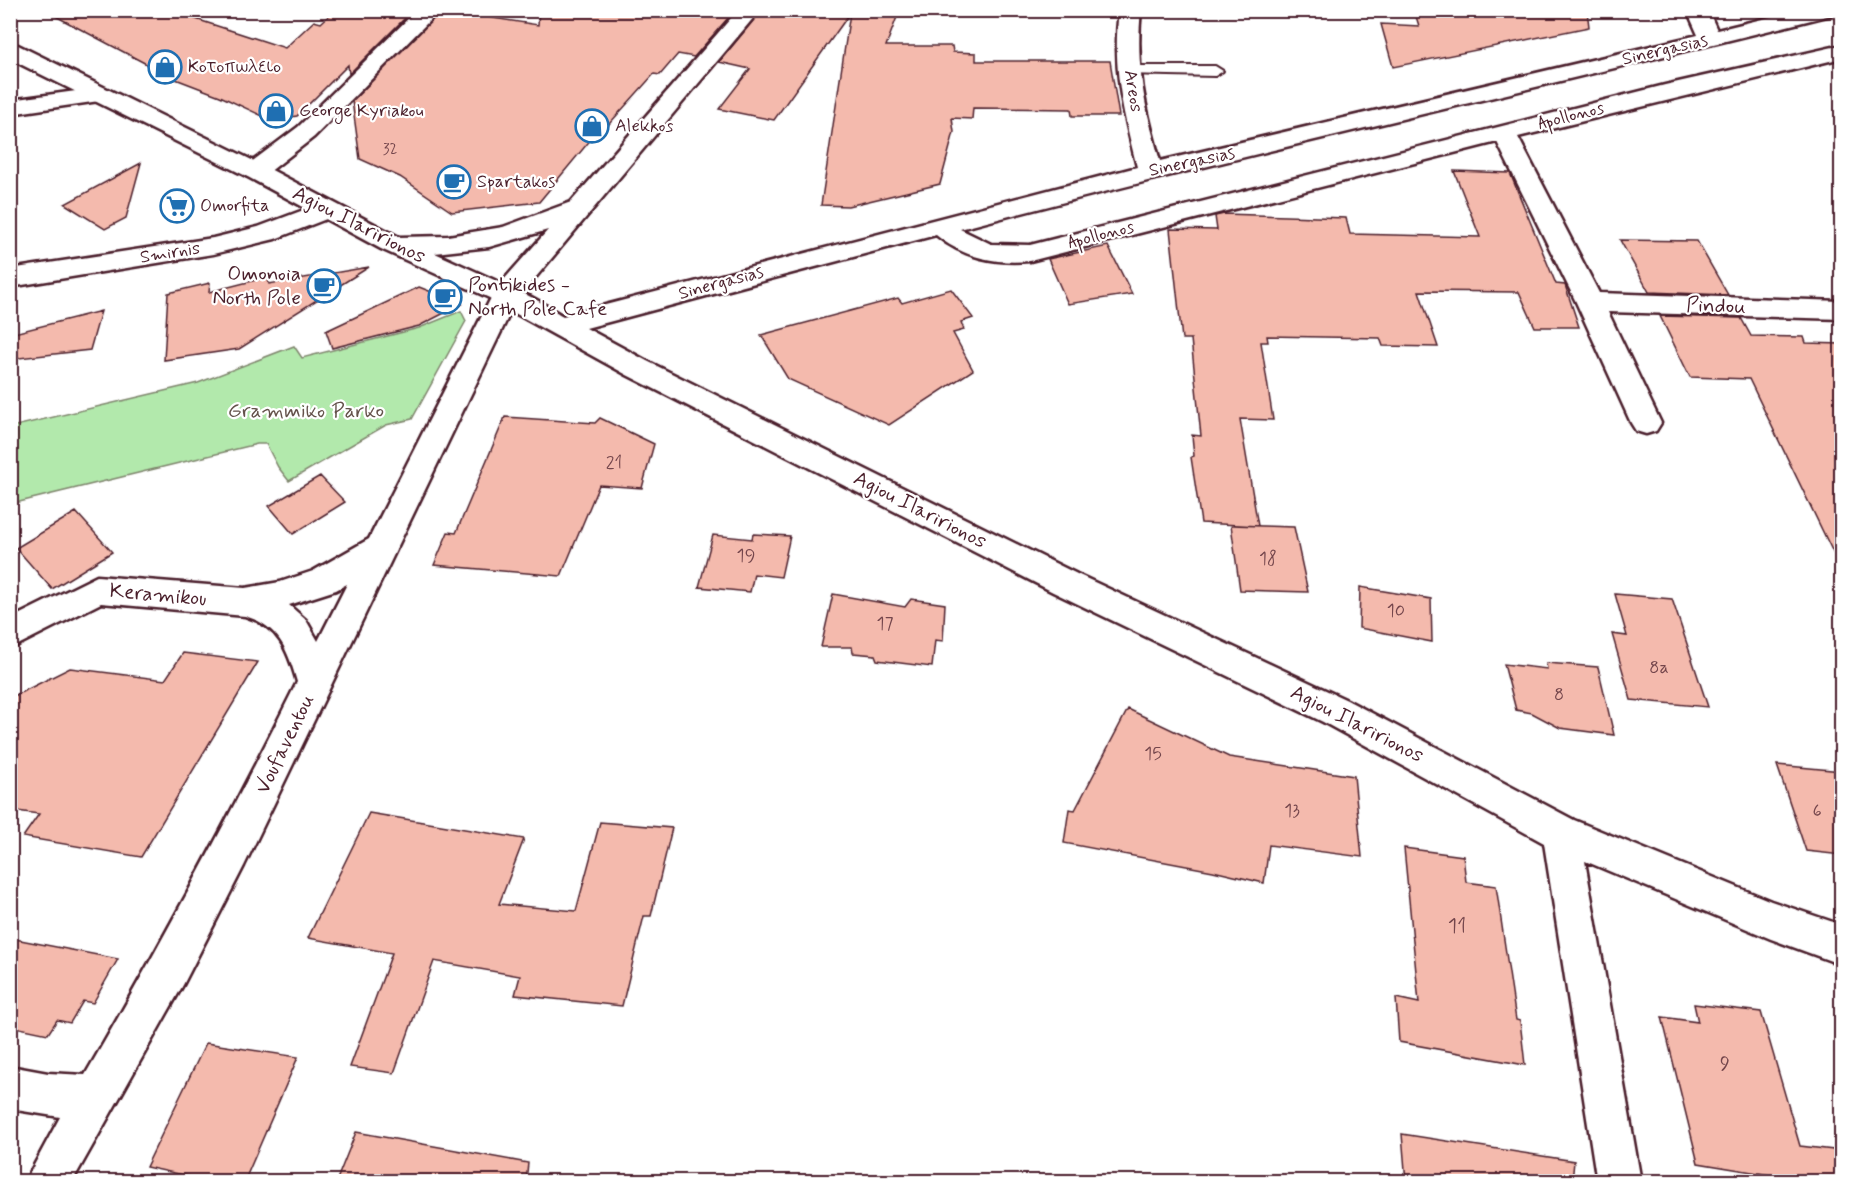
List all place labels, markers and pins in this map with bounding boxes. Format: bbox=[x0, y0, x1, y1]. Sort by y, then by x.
shop icon: Κοτοπωλειο bbox=[147, 49, 183, 85]
place label: Κοτοπωλειο bbox=[188, 55, 281, 79]
shop icon: George Kyriakou bbox=[258, 93, 294, 129]
place label: George Kyriakou bbox=[299, 99, 424, 124]
shop icon: Alekkos bbox=[574, 108, 610, 144]
place label: Alekkos bbox=[615, 114, 673, 138]
cafe icon: Spartakos bbox=[436, 164, 472, 200]
place label: Spartakos bbox=[477, 170, 555, 194]
supermarket icon: Omorfita bbox=[159, 188, 195, 224]
place label: Omorfita bbox=[200, 194, 270, 218]
place label: Omonoia North Pole bbox=[212, 260, 301, 312]
cafe icon: Omonoia North Pole bbox=[306, 268, 342, 304]
place label: Pontikides - North Pole Cafe bbox=[468, 271, 607, 323]
cafe icon: Pontikides - North Pole Cafe bbox=[427, 279, 463, 315]

